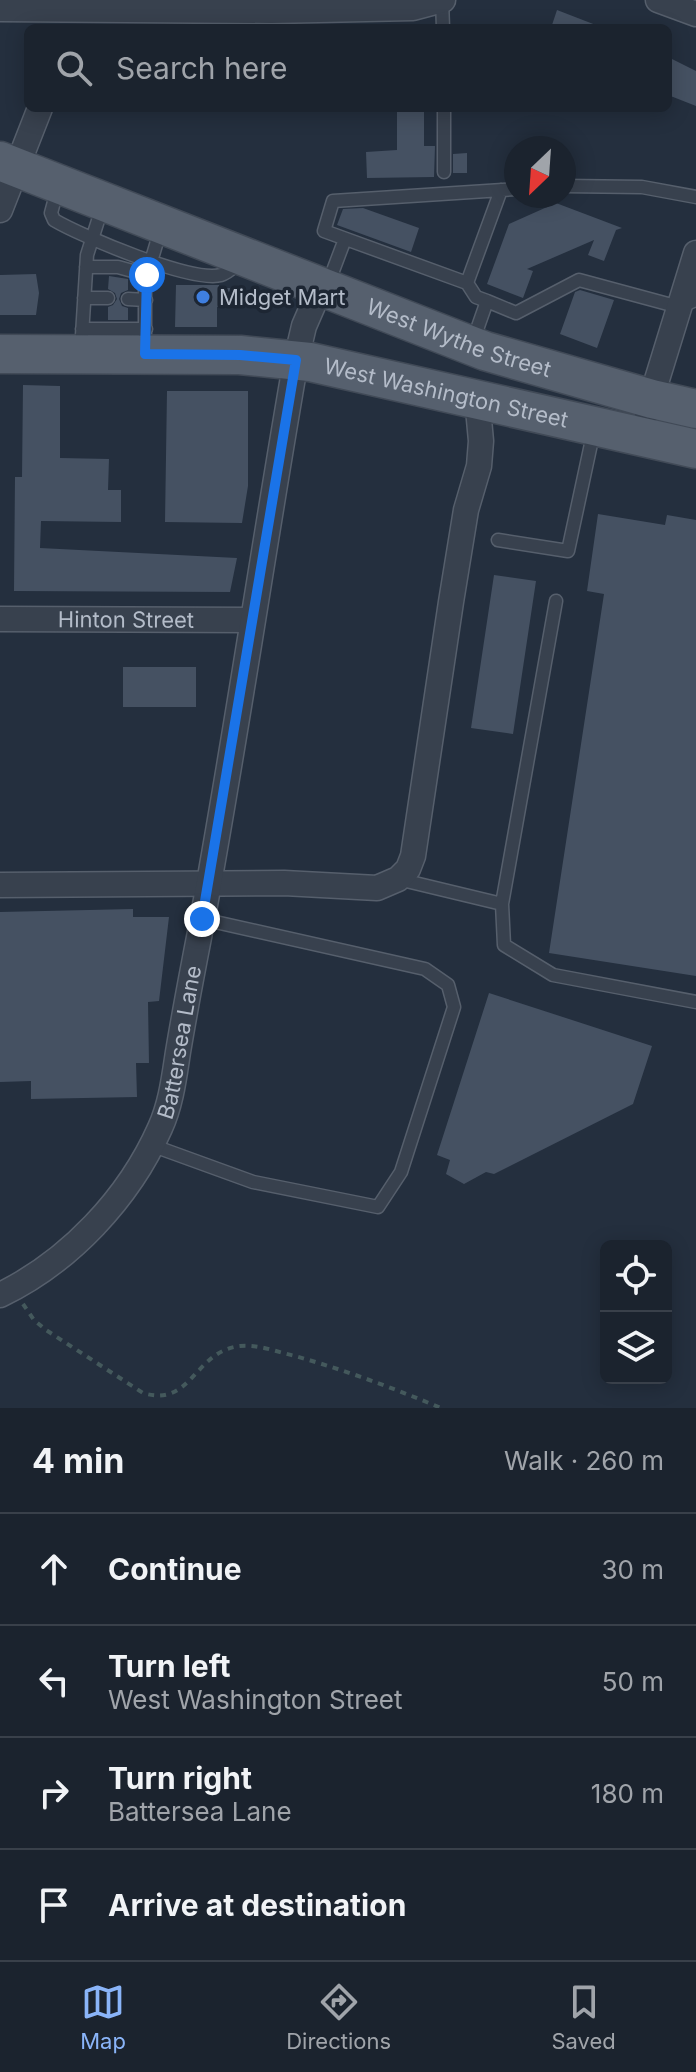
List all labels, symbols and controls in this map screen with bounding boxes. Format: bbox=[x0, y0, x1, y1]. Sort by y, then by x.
search box bbox=[24, 24, 672, 112]
icon: search bbox=[52, 46, 96, 90]
text: Search here bbox=[116, 50, 288, 86]
north arrow bbox=[504, 136, 576, 208]
route start bbox=[129, 257, 165, 293]
place label: Midget Mart bbox=[219, 284, 345, 310]
marker: Midget Mart bbox=[194, 288, 212, 306]
street label: West Wythe Street bbox=[363, 293, 554, 382]
street label: West Washington Street bbox=[322, 353, 571, 433]
street label: Hinton Street bbox=[58, 606, 194, 633]
route end bbox=[184, 901, 220, 937]
street label: Battersea Lane bbox=[152, 963, 206, 1122]
map controls bbox=[600, 1240, 672, 1384]
button: locate bbox=[600, 1240, 672, 1312]
button: layers bbox=[600, 1312, 672, 1384]
text: 4 min bbox=[32, 1440, 124, 1481]
text: Walk · 260 m bbox=[504, 1445, 664, 1476]
icon: ahead bbox=[32, 1547, 76, 1591]
text: Continue bbox=[108, 1551, 242, 1587]
text: 30 m bbox=[601, 1554, 664, 1585]
text: Turn left bbox=[108, 1648, 230, 1684]
icon: left bbox=[32, 1659, 76, 1703]
text: 50 m bbox=[602, 1666, 664, 1697]
text: West Washington Street bbox=[108, 1684, 402, 1715]
text: Turn right bbox=[108, 1760, 252, 1796]
icon: right bbox=[32, 1771, 76, 1815]
text: 180 m bbox=[591, 1778, 664, 1809]
text: Battersea Lane bbox=[108, 1796, 292, 1827]
icon: arrive bbox=[32, 1883, 76, 1927]
text: Arrive at destination bbox=[108, 1887, 406, 1923]
tab: Map bbox=[80, 1980, 126, 2054]
tab: Directions bbox=[286, 1980, 391, 2054]
tab: Saved bbox=[551, 1980, 616, 2054]

